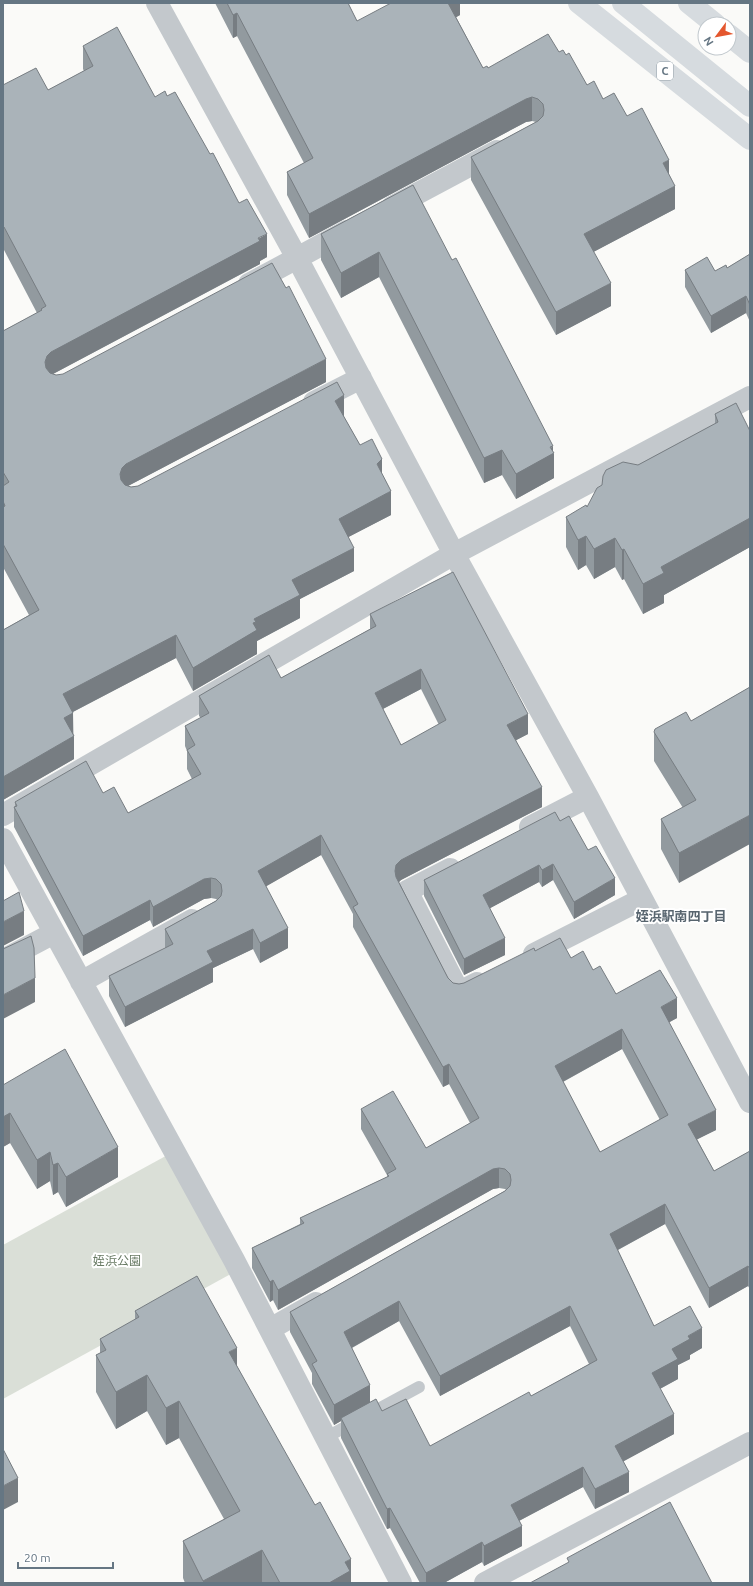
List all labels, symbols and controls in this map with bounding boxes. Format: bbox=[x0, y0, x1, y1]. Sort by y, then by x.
north arrow bbox=[697, 16, 737, 56]
text: N bbox=[701, 35, 716, 48]
road number: C bbox=[657, 62, 673, 80]
district label: 姪浜駅南四丁目 bbox=[635, 909, 727, 923]
park label: 姪浜公園 bbox=[93, 1254, 141, 1267]
scale bar bbox=[18, 1544, 113, 1570]
text: 20 m bbox=[24, 1551, 51, 1564]

